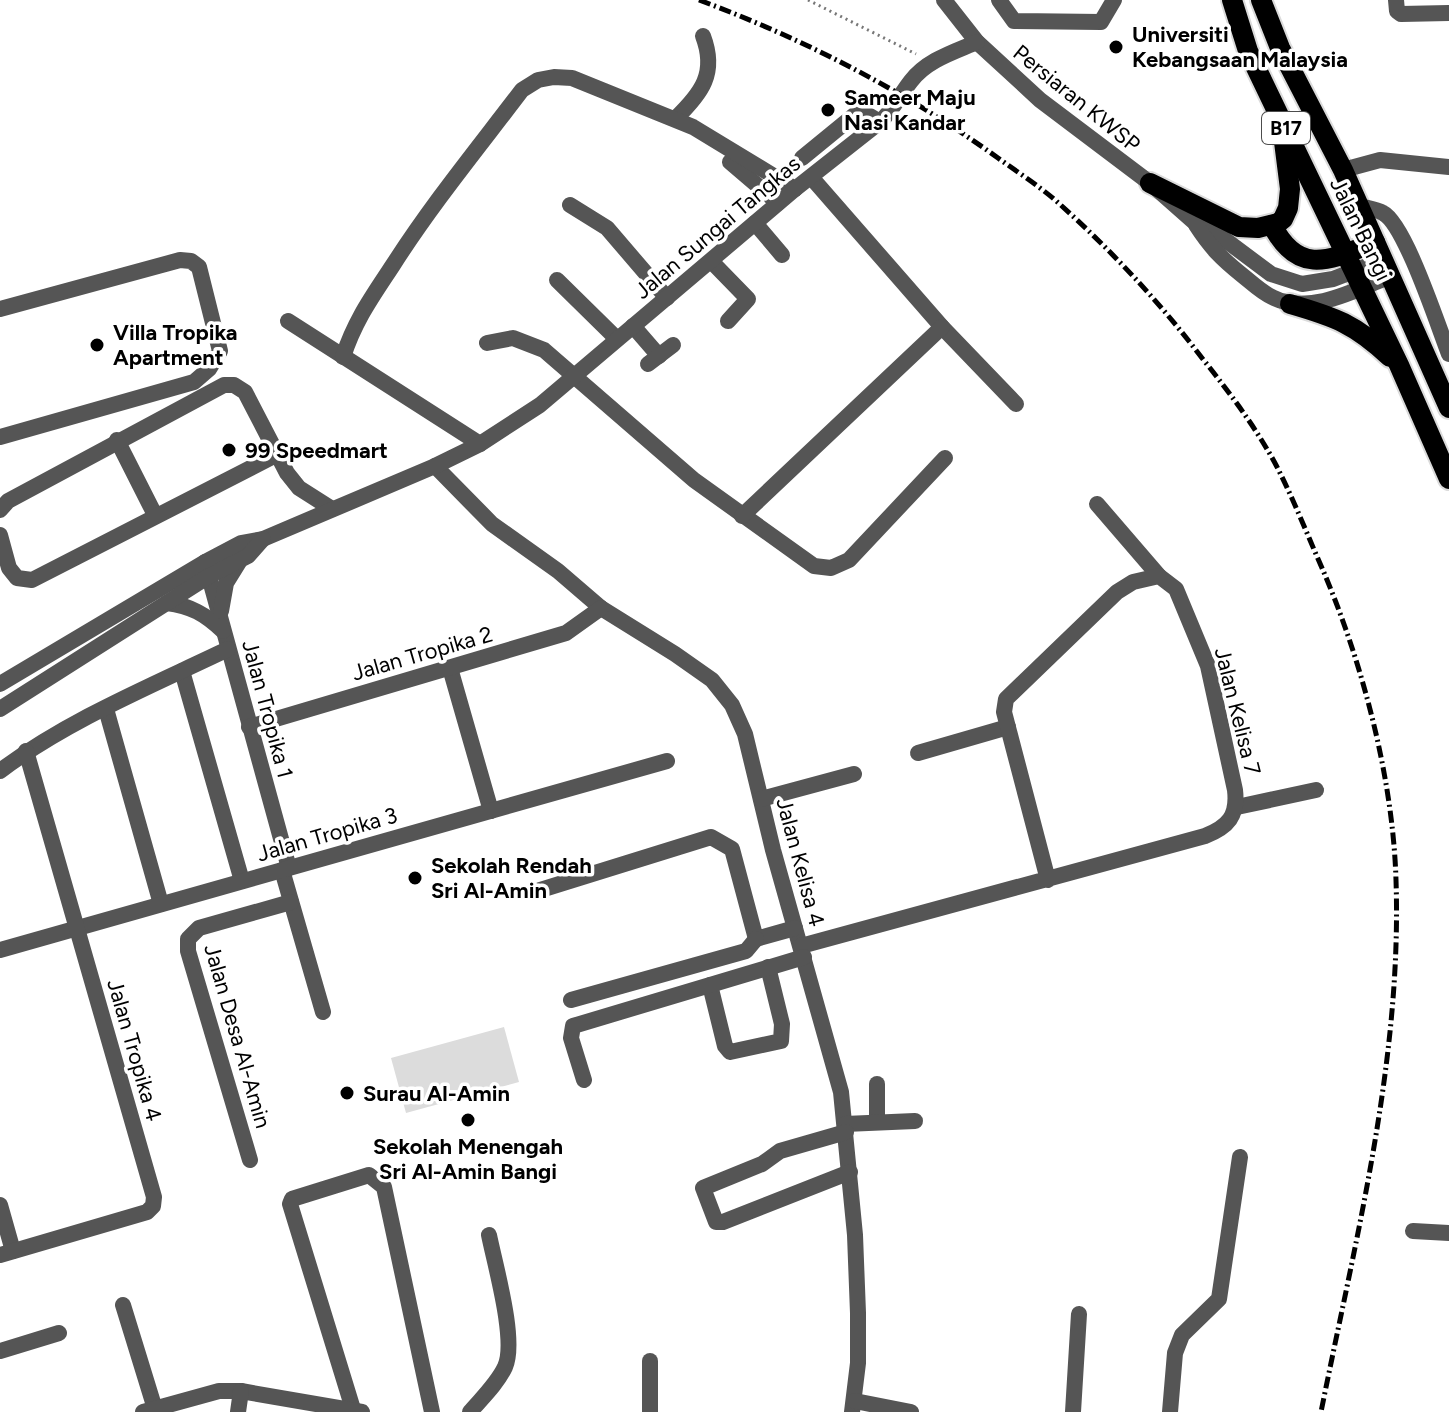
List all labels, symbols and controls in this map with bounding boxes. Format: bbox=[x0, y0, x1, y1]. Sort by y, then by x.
place label: Universiti Kebangsaan Malaysia bbox=[1132, 21, 1348, 73]
marker: Universiti Kebangsaan Malaysia bbox=[1107, 38, 1125, 56]
street label: Persiaran KWSP bbox=[1008, 39, 1146, 158]
place label: Sameer Maju Nasi Kandar bbox=[844, 84, 976, 136]
marker: Sameer Maju Nasi Kandar bbox=[819, 101, 837, 119]
road number: B17 bbox=[1262, 112, 1310, 144]
street label: Jalan Sungai Tangkas bbox=[629, 150, 806, 305]
street label: Jalan Bangi bbox=[1324, 173, 1397, 285]
place label: Villa Tropika Apartment bbox=[113, 319, 238, 371]
marker: Villa Tropika Apartment bbox=[88, 336, 106, 354]
place label: 99 Speedmart bbox=[245, 437, 388, 464]
marker: 99 Speedmart bbox=[220, 441, 238, 459]
street label: Jalan Tropika 2 bbox=[349, 621, 496, 686]
street label: Jalan Tropika 1 bbox=[236, 637, 299, 781]
street label: Jalan Kelisa 7 bbox=[1209, 645, 1266, 778]
street label: Jalan Kelisa 4 bbox=[770, 795, 831, 929]
street label: Jalan Tropika 3 bbox=[254, 802, 400, 867]
place label: Sekolah Rendah Sri Al-Amin bbox=[431, 852, 592, 904]
marker: Sekolah Rendah Sri Al-Amin bbox=[406, 869, 424, 887]
street label: Jalan Desa Al-Amin bbox=[198, 941, 277, 1131]
street label: Jalan Tropika 4 bbox=[101, 976, 168, 1124]
place label: Surau Al-Amin bbox=[363, 1080, 510, 1107]
marker: Surau Al-Amin bbox=[338, 1084, 356, 1102]
marker: Sekolah Menengah Sri Al-Amin Bangi bbox=[459, 1111, 477, 1129]
place label: Sekolah Menengah Sri Al-Amin Bangi bbox=[373, 1133, 563, 1185]

